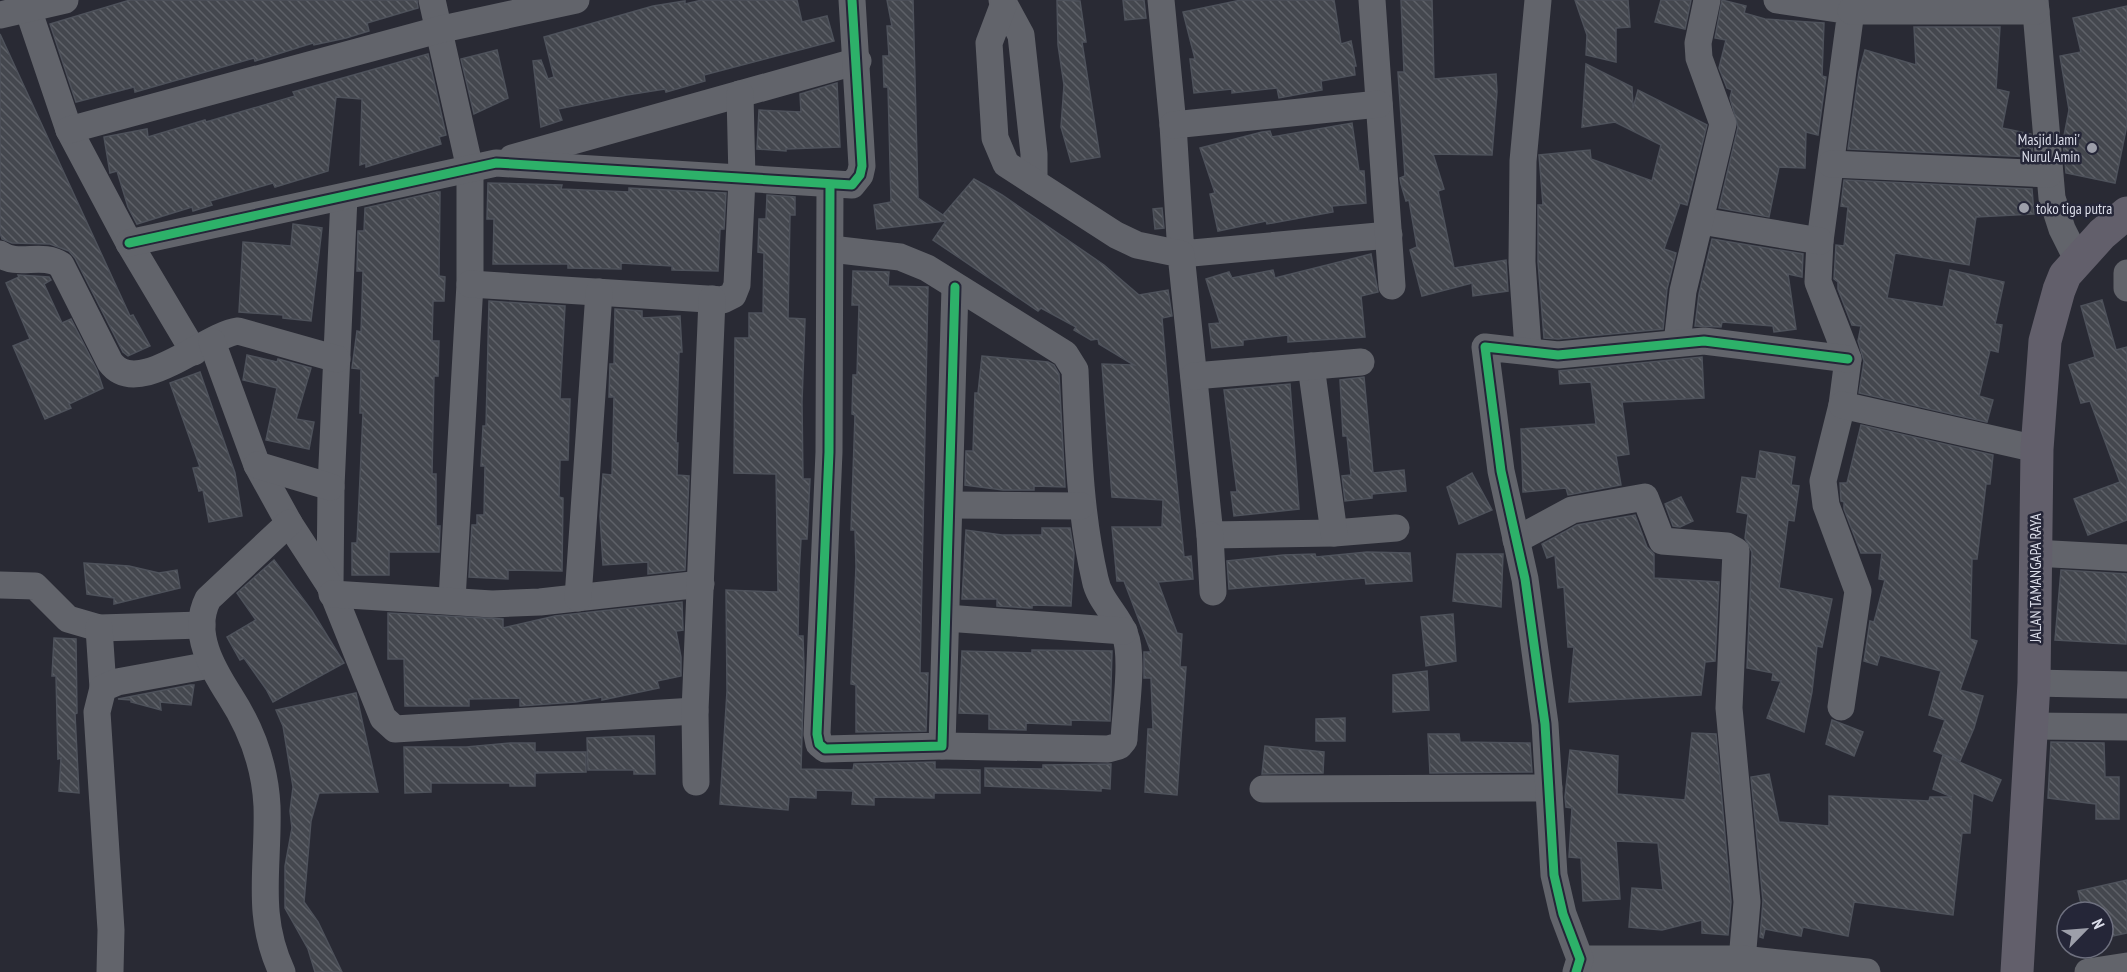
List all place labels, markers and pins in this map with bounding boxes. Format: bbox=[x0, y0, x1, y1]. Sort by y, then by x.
place label: Masjid Jami' Nurul Amin bbox=[2018, 130, 2080, 166]
marker: Masjid Jami' Nurul Amin bbox=[2085, 141, 2099, 155]
place label: toko tiga putra bbox=[2036, 199, 2112, 218]
marker: toko tiga putra bbox=[2017, 201, 2031, 215]

